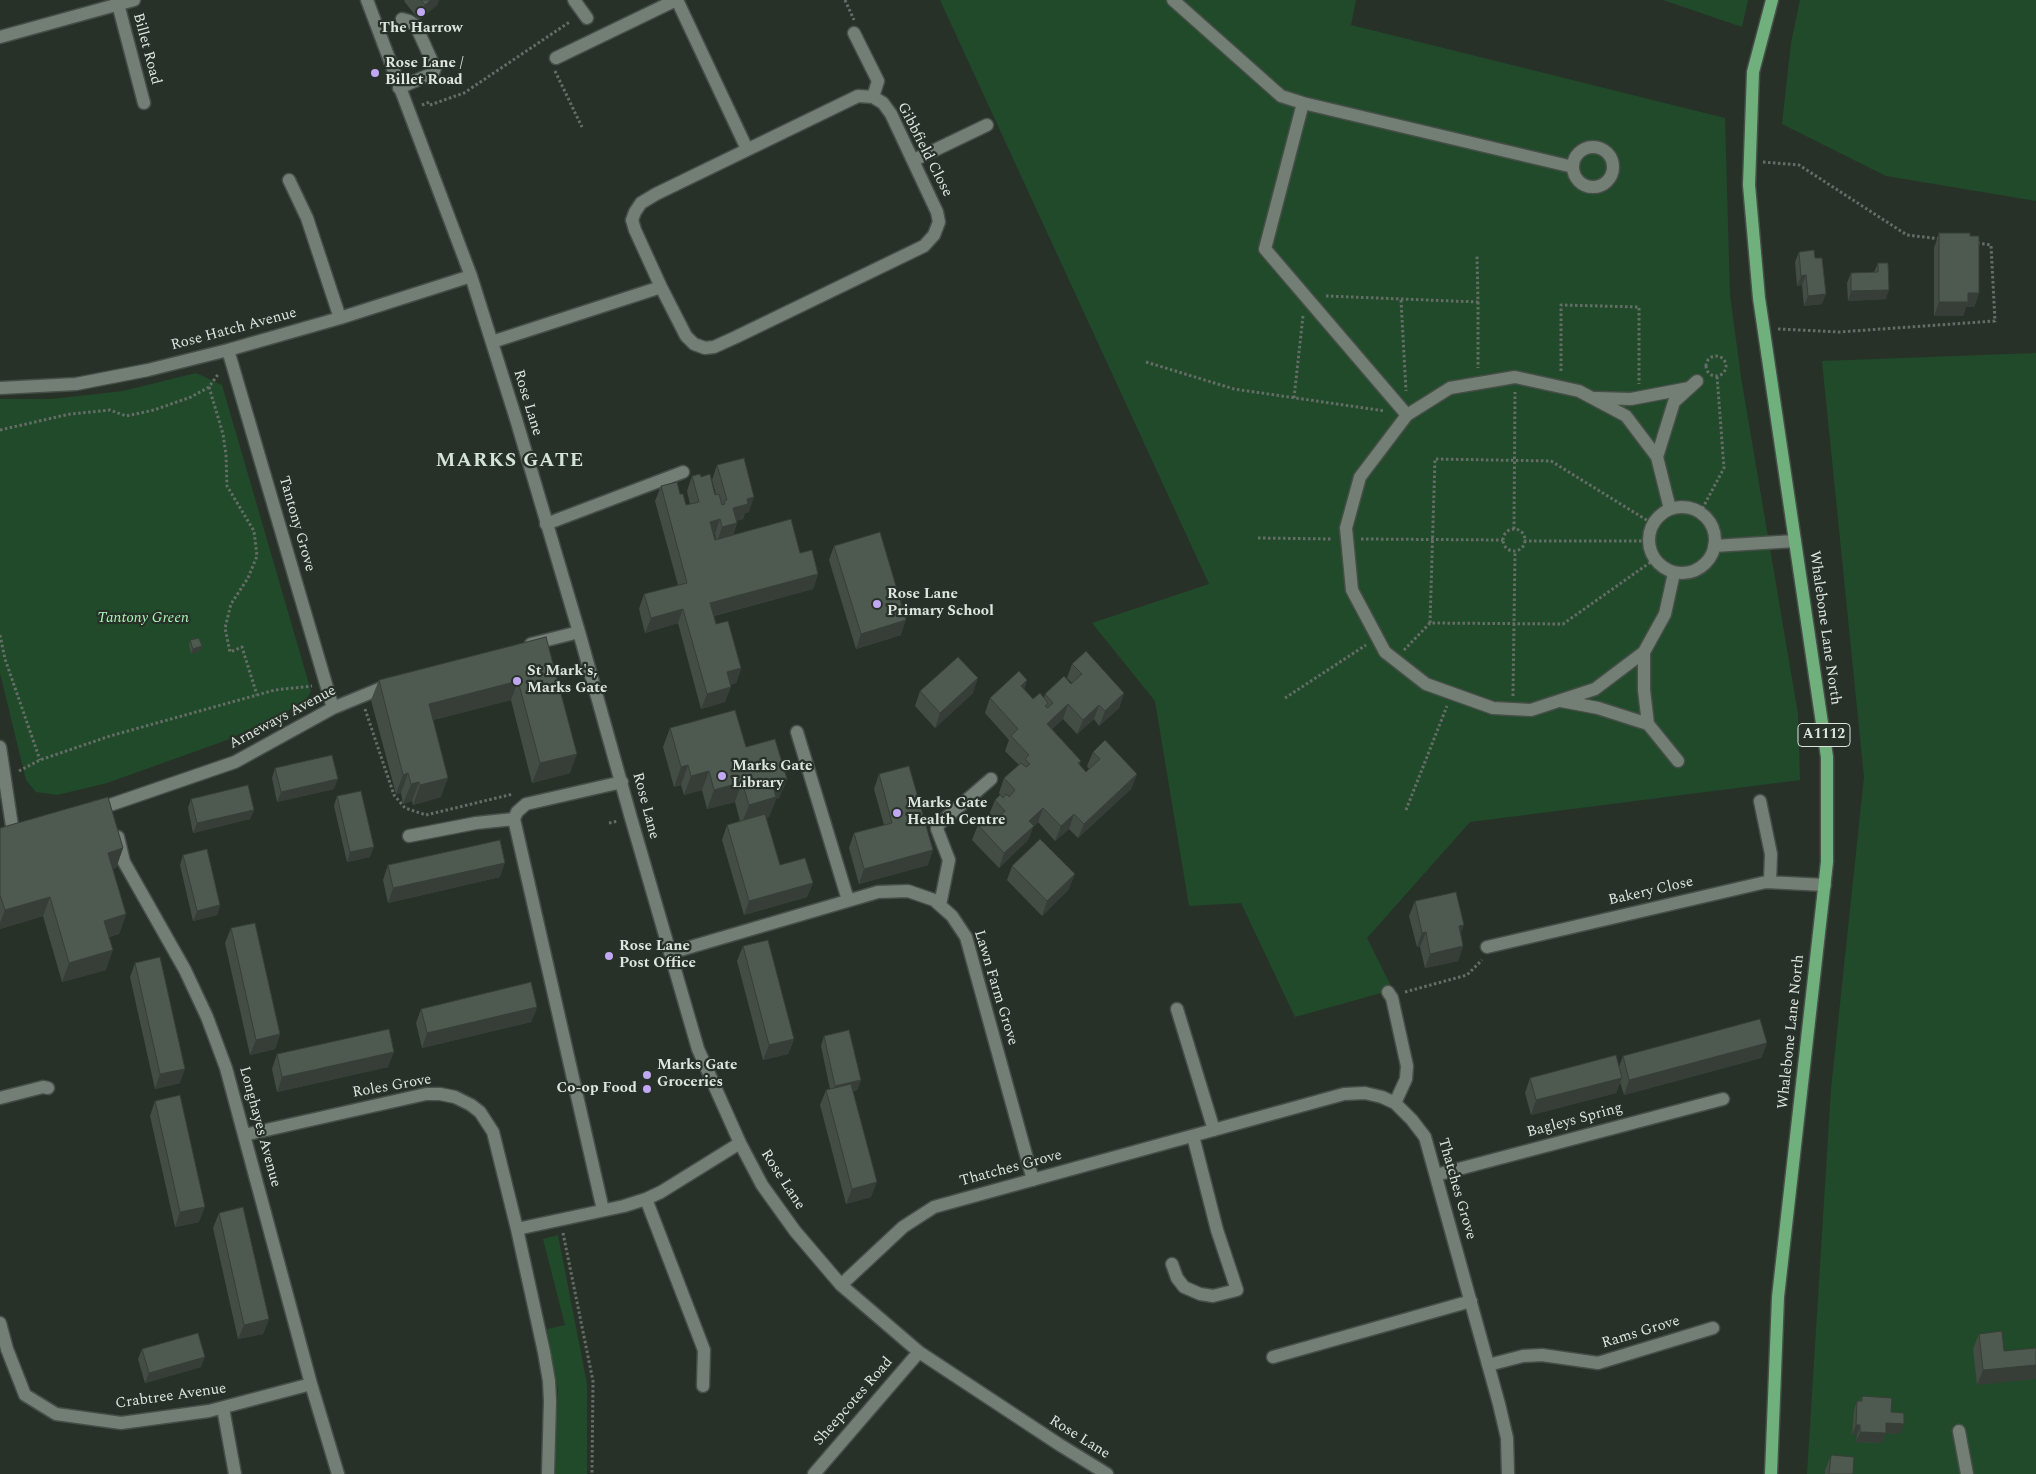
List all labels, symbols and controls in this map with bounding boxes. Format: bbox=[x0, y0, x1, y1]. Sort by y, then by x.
marker: The Harrow bbox=[415, 6, 427, 18]
street label: Billet Road bbox=[128, 11, 164, 87]
place label: The Harrow bbox=[379, 20, 463, 38]
place label: Rose Lane / Billet Road bbox=[385, 55, 463, 90]
marker: Rose Lane / Billet Road bbox=[369, 67, 381, 79]
street label: Gibbfield Close bbox=[892, 100, 956, 200]
street label: Rose Hatch Avenue bbox=[169, 305, 299, 355]
street label: Rose Lane bbox=[508, 368, 546, 438]
district label: MARKS GATE bbox=[434, 450, 586, 474]
street label: Tantony Grove bbox=[274, 474, 318, 574]
street label: Whalebone Lane North bbox=[1804, 550, 1844, 706]
place label: Rose Lane Primary School bbox=[887, 586, 994, 621]
marker: Rose Lane Primary School bbox=[871, 598, 883, 610]
park label: Tantony Green bbox=[97, 610, 189, 628]
place label: St Mark's, Marks Gate bbox=[527, 663, 607, 698]
marker: St Mark's, Marks Gate bbox=[511, 675, 523, 687]
street label: Arneways Avenue bbox=[226, 682, 340, 754]
road number: A1112 bbox=[1798, 724, 1850, 746]
place label: Marks Gate Library bbox=[732, 758, 812, 793]
marker: Marks Gate Library bbox=[716, 770, 728, 782]
street label: Rose Lane bbox=[627, 771, 663, 841]
place label: Marks Gate Health Centre bbox=[907, 795, 1005, 830]
marker: Marks Gate Health Centre bbox=[891, 807, 903, 819]
street label: Bakery Close bbox=[1607, 874, 1695, 910]
street label: Lawn Farm Grove bbox=[969, 928, 1021, 1048]
place label: Rose Lane Post Office bbox=[619, 938, 696, 973]
marker: Rose Lane Post Office bbox=[603, 950, 615, 962]
street label: Whalebone Lane North bbox=[1775, 954, 1809, 1110]
place label: Marks Gate Groceries bbox=[657, 1057, 737, 1092]
street label: Longhayes Avenue bbox=[234, 1065, 284, 1189]
marker: Marks Gate Groceries bbox=[641, 1069, 653, 1081]
street label: Roles Grove bbox=[351, 1071, 433, 1103]
place label: Co-op Food bbox=[557, 1080, 637, 1098]
marker: Co-op Food bbox=[641, 1083, 653, 1095]
street label: Bagleys Spring bbox=[1525, 1100, 1625, 1142]
street label: Thatches Grove bbox=[1433, 1136, 1479, 1242]
street label: Rose Lane bbox=[756, 1146, 808, 1214]
street label: Thatches Grove bbox=[958, 1147, 1064, 1191]
street label: Rams Grove bbox=[1600, 1313, 1682, 1353]
street label: Sheepcotes Road bbox=[811, 1354, 897, 1450]
street label: Crabtree Avenue bbox=[114, 1380, 228, 1414]
street label: Rose Lane bbox=[1045, 1412, 1113, 1464]

